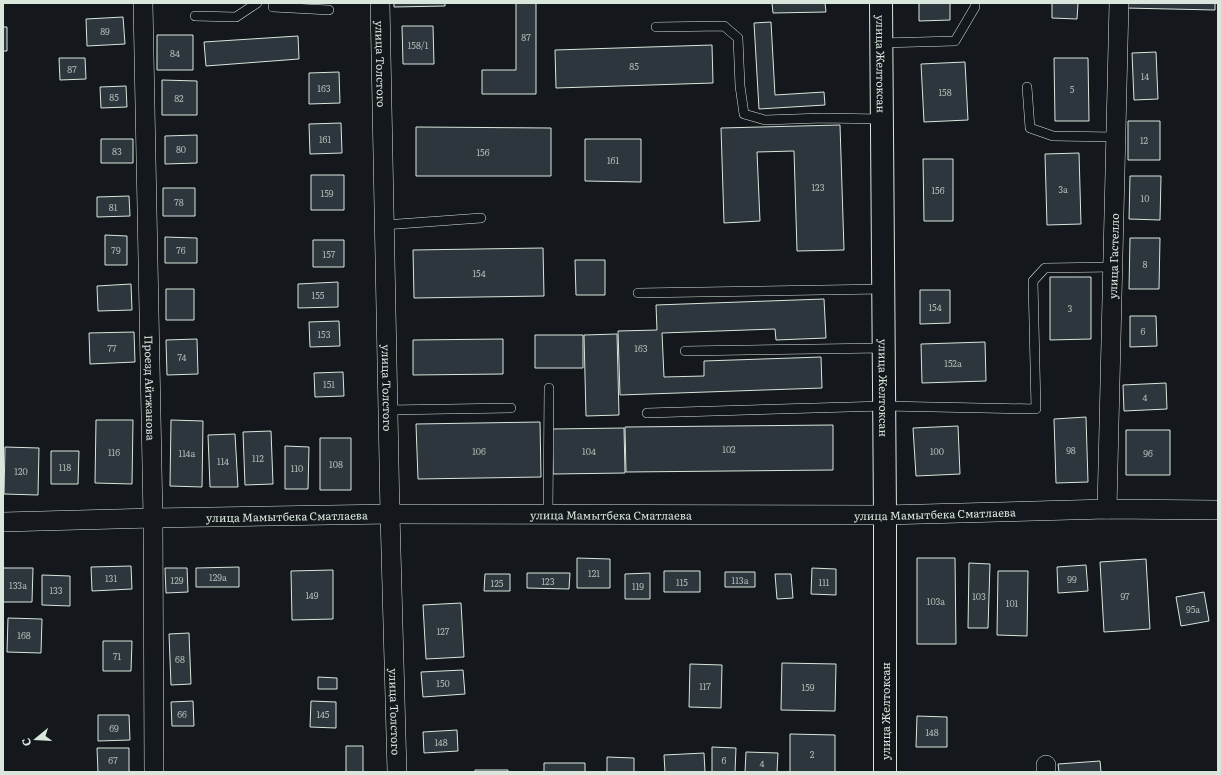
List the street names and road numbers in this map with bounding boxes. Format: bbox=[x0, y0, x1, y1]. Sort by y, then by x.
street label: улица Желтоксан bbox=[873, 15, 890, 113]
street label: улица Толстого bbox=[372, 20, 390, 108]
street label: улица Гастелло bbox=[1104, 213, 1122, 299]
street label: Проезд Айтжанова bbox=[141, 335, 159, 441]
street label: улица Желтоксан bbox=[876, 339, 892, 437]
street label: улица Толстого bbox=[379, 344, 396, 431]
street label: улица Мамытбека Сматлаева bbox=[854, 503, 1016, 523]
street label: улица Мамытбека Сматлаева bbox=[206, 506, 368, 525]
street label: улица Мамытбека Сматлаева bbox=[530, 506, 692, 523]
street label: улица Желтоксан bbox=[877, 662, 893, 760]
street label: улица Толстого bbox=[386, 668, 405, 755]

